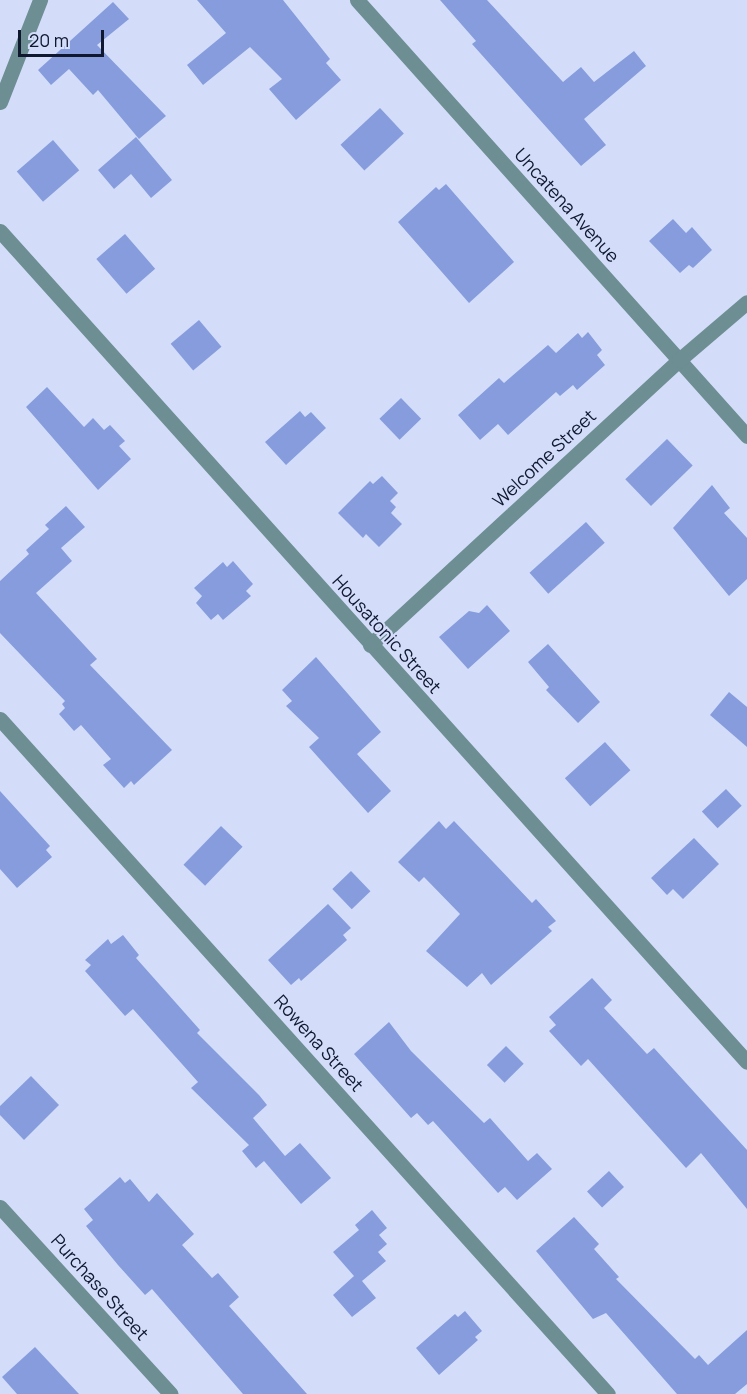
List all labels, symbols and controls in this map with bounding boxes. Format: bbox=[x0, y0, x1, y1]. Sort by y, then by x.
scale bar bbox=[21, 18, 106, 56]
text: 20 m bbox=[29, 28, 69, 52]
street label: Uncatena Avenue bbox=[510, 143, 624, 267]
street label: Welcome Street bbox=[488, 405, 600, 511]
street label: Housatonic Street bbox=[328, 570, 446, 698]
street label: Rowena Street bbox=[270, 990, 368, 1096]
street label: Purchase Street bbox=[47, 1230, 153, 1344]

